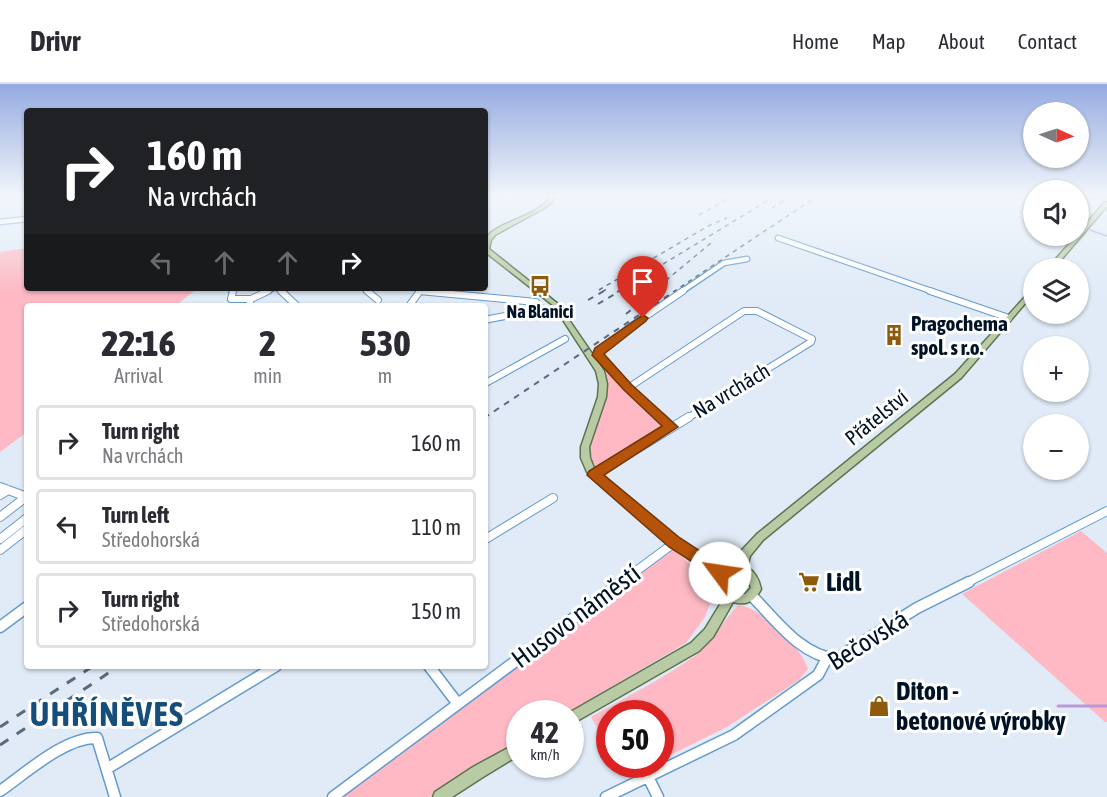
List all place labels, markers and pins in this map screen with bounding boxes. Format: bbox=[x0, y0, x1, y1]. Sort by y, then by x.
pin bbox=[617, 256, 668, 318]
bus stop icon: Na Blanici bbox=[528, 274, 552, 298]
place label: Na Blanici bbox=[507, 301, 573, 322]
place label: Pragochema spol. s r.o. bbox=[911, 311, 1008, 359]
building icon: Pragochema spol. s r.o. bbox=[882, 323, 906, 347]
place label: Lidl bbox=[826, 567, 862, 597]
supermarket icon: Lidl bbox=[797, 570, 821, 594]
place label: Diton - betonové výrobky bbox=[896, 676, 1066, 736]
shop icon: Diton - betonové výrobky bbox=[867, 694, 891, 718]

